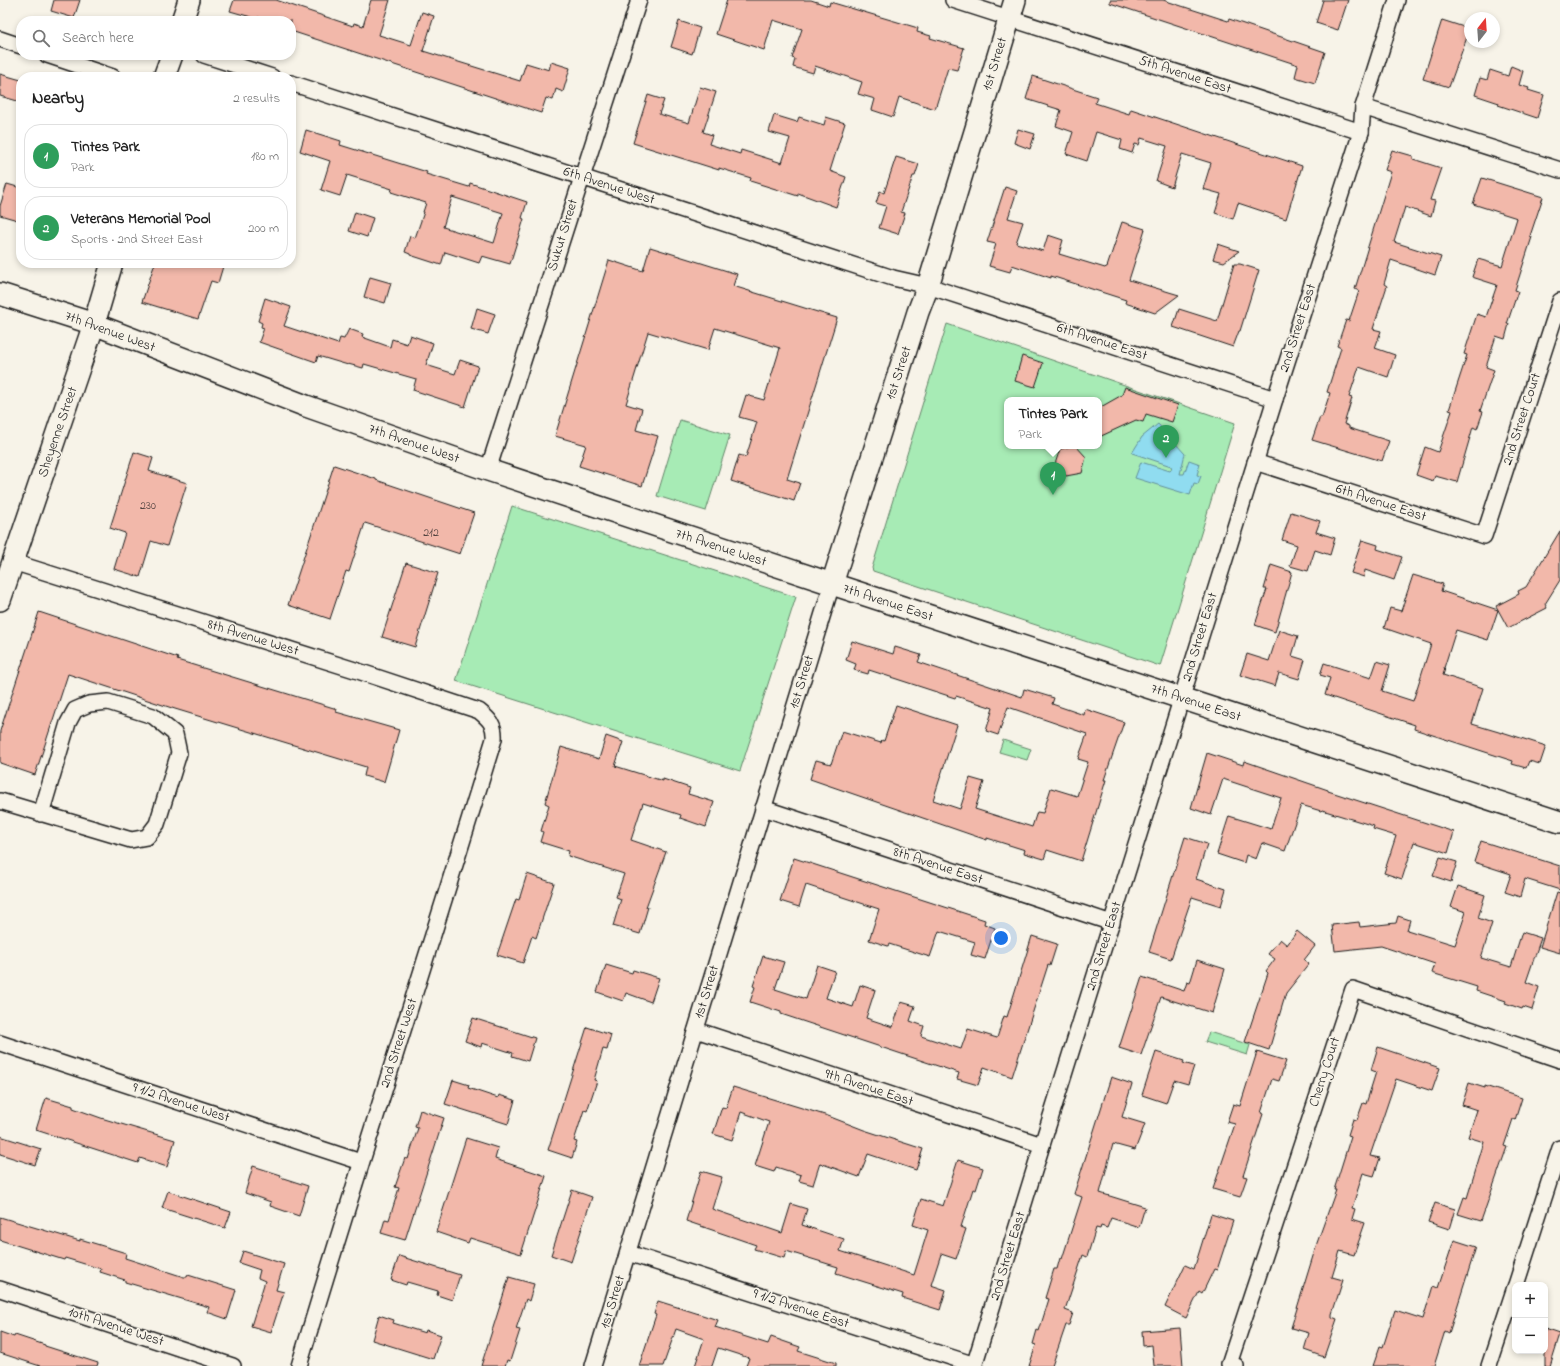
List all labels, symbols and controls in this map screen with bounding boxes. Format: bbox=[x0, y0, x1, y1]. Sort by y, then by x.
north arrow bbox=[1464, 12, 1500, 48]
search box bbox=[16, 16, 296, 60]
icon: search bbox=[30, 27, 52, 49]
text: Search here bbox=[62, 27, 134, 49]
street label: 1st Street bbox=[977, 34, 1013, 93]
street label: 5th Avenue East bbox=[1136, 50, 1234, 100]
text: Nearby bbox=[32, 86, 84, 111]
text: 2 results bbox=[233, 89, 280, 108]
text: Tintes Park bbox=[71, 136, 140, 158]
text: 1 bbox=[44, 147, 48, 166]
text: 180 m bbox=[251, 147, 279, 166]
text: Park bbox=[71, 158, 95, 177]
street label: 6th Avenue West bbox=[560, 161, 658, 211]
street label: Sukut Street bbox=[542, 196, 584, 274]
text: Veterans Memorial Pool bbox=[71, 208, 211, 230]
text: 2 bbox=[43, 219, 49, 238]
text: 200 m bbox=[248, 219, 279, 238]
text: Sports · 2nd Street East bbox=[71, 230, 203, 249]
street label: 2nd Street East bbox=[1274, 281, 1322, 375]
street label: 7th Avenue West bbox=[62, 306, 158, 358]
street label: 6th Avenue East bbox=[1054, 317, 1150, 367]
street label: 1st Street bbox=[881, 343, 918, 402]
street label: 2nd Street Court bbox=[1497, 370, 1547, 468]
street label: Sheyenne Street bbox=[33, 383, 84, 481]
popup bbox=[1004, 397, 1102, 449]
text: Tintes Park bbox=[1019, 403, 1087, 425]
street label: 7th Avenue West bbox=[366, 419, 463, 469]
text: Park bbox=[1019, 425, 1042, 444]
pin: 2 bbox=[1153, 425, 1179, 458]
pin: 1 bbox=[1040, 462, 1066, 495]
street label: 6th Avenue East bbox=[1333, 478, 1429, 528]
house number: 230 bbox=[140, 497, 156, 515]
street label: 7th Avenue West bbox=[673, 523, 770, 573]
house number: 212 bbox=[423, 524, 439, 542]
street label: 7th Avenue East bbox=[840, 579, 936, 628]
street label: 2nd Street East bbox=[1177, 590, 1224, 684]
street label: 8th Avenue West bbox=[205, 614, 301, 662]
street label: 1st Street bbox=[784, 652, 820, 711]
street label: 7th Avenue East bbox=[1148, 679, 1244, 728]
street label: 8th Avenue East bbox=[890, 842, 986, 890]
street label: 2nd Street East bbox=[1081, 899, 1128, 993]
your location bbox=[991, 928, 1011, 948]
street label: 1st Street bbox=[689, 962, 725, 1021]
street label: 2nd Street West bbox=[375, 995, 423, 1090]
street label: Cherry Court bbox=[1304, 1034, 1347, 1110]
street label: 9th Avenue East bbox=[822, 1064, 916, 1112]
street label: 9 1/2 Avenue West bbox=[130, 1077, 233, 1129]
street label: 2nd Street East bbox=[985, 1209, 1032, 1303]
street label: 1st Street bbox=[595, 1272, 631, 1331]
map controls bbox=[1512, 1282, 1548, 1354]
button: + bbox=[1512, 1282, 1548, 1318]
street label: 9 1/2 Avenue East bbox=[750, 1284, 852, 1335]
street label: 10th Avenue West bbox=[65, 1302, 167, 1352]
button: − bbox=[1512, 1318, 1548, 1354]

